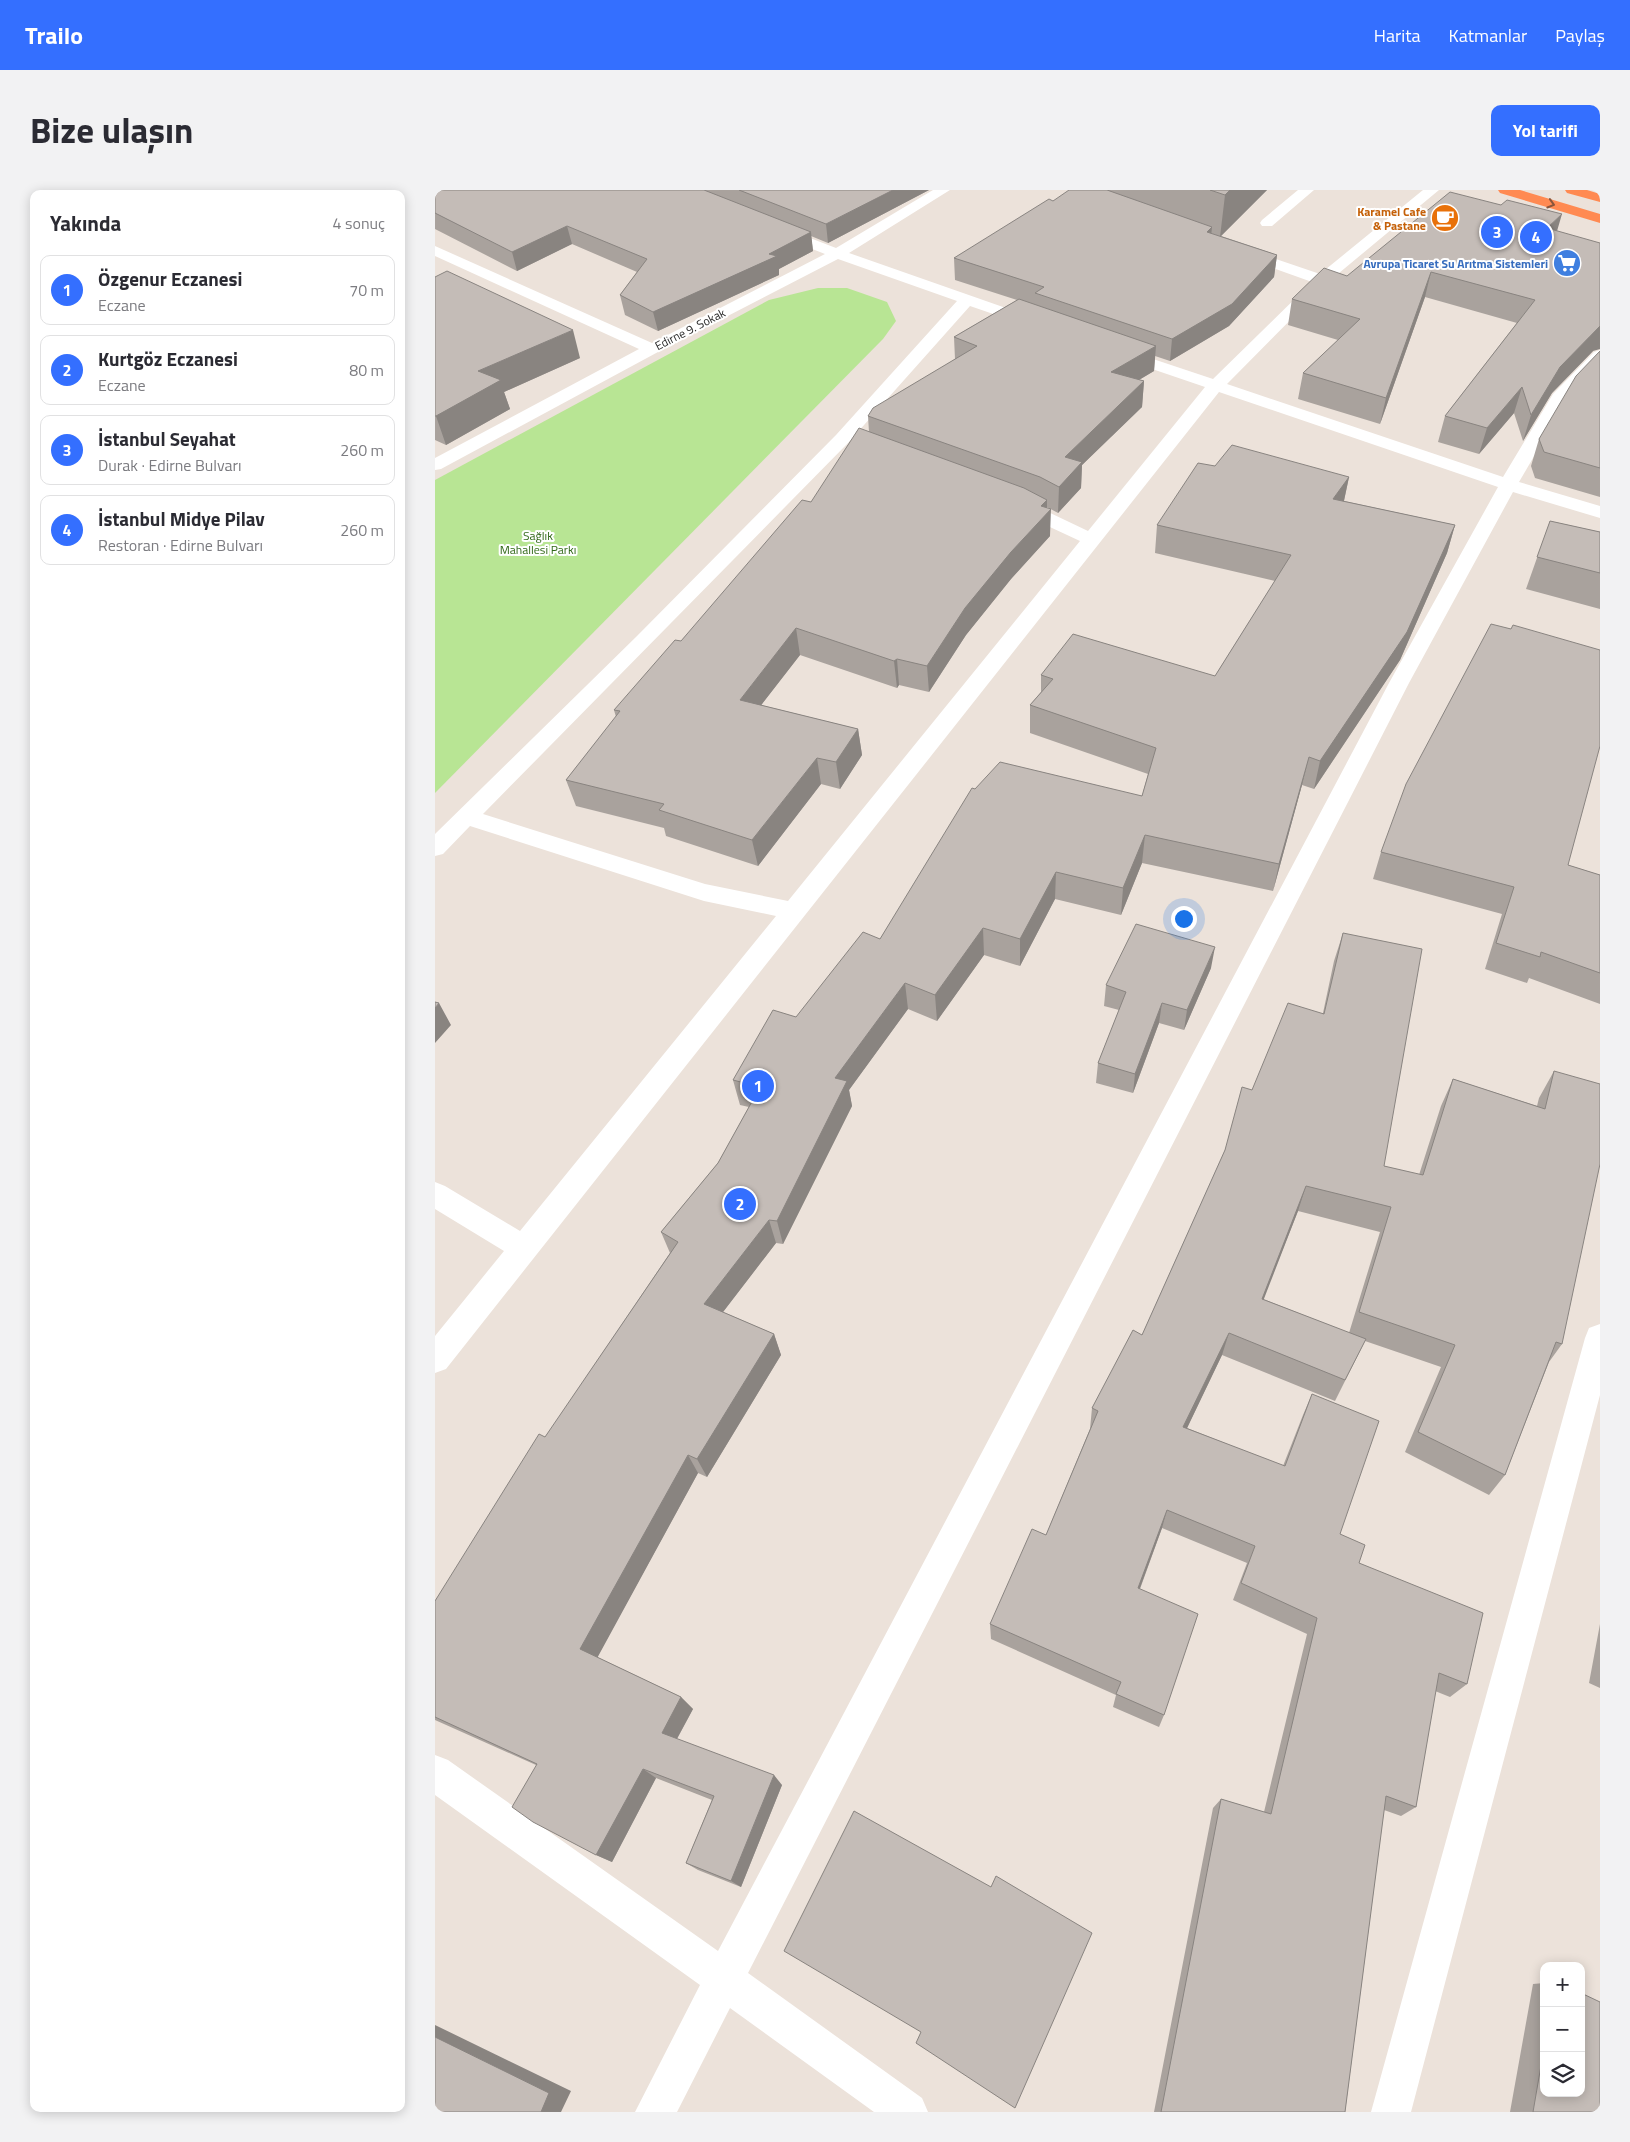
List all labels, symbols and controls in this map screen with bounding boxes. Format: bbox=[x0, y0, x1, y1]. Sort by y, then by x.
text: Trailo bbox=[25, 17, 83, 53]
text: Harita bbox=[1374, 22, 1421, 49]
text: Katmanlar bbox=[1449, 22, 1527, 49]
text: Paylaş bbox=[1555, 22, 1605, 49]
text: Bize ulaşın bbox=[30, 103, 193, 157]
button: Yol tarifi bbox=[1491, 105, 1600, 156]
one-way arrow bbox=[1546, 199, 1555, 209]
place label: Karamel Cafe & Pastane bbox=[1357, 202, 1426, 235]
cafe icon: Karamel Cafe & Pastane bbox=[1430, 203, 1460, 233]
text: Yakında bbox=[50, 207, 121, 239]
text: 4 sonuç bbox=[333, 211, 385, 235]
pin: 3 bbox=[1481, 213, 1513, 251]
pin: 4 bbox=[1520, 218, 1552, 256]
supermarket icon: Avrupa Ticaret Su Arıtma Sistemleri bbox=[1552, 248, 1582, 278]
place label: Avrupa Ticaret Su Arıtma Sistemleri bbox=[1364, 254, 1548, 273]
text: Özgenur Eczanesi bbox=[98, 264, 242, 293]
text: 1 bbox=[63, 278, 71, 302]
text: 70 m bbox=[349, 278, 384, 302]
text: Eczane bbox=[98, 293, 146, 317]
street label: Edirne 9. Sokak bbox=[651, 303, 729, 355]
text: Kurtgöz Eczanesi bbox=[98, 344, 238, 373]
text: 2 bbox=[63, 358, 71, 382]
text: 80 m bbox=[349, 358, 384, 382]
text: Eczane bbox=[98, 373, 146, 397]
text: İstanbul Seyahat bbox=[98, 424, 236, 453]
text: 3 bbox=[63, 438, 71, 462]
text: 260 m bbox=[340, 438, 384, 462]
text: Durak · Edirne Bulvarı bbox=[98, 453, 242, 477]
text: İstanbul Midye Pilav bbox=[98, 504, 265, 533]
text: 4 bbox=[63, 518, 71, 542]
text: 260 m bbox=[340, 518, 384, 542]
park label: Sağlık Mahallesi Parkı bbox=[500, 526, 576, 559]
text: Restoran · Edirne Bulvarı bbox=[98, 533, 263, 557]
your location bbox=[1171, 906, 1197, 932]
pin: 1 bbox=[742, 1067, 774, 1105]
pin: 2 bbox=[724, 1185, 756, 1223]
map controls bbox=[1540, 1962, 1585, 2097]
button: + bbox=[1540, 1962, 1585, 2007]
button: − bbox=[1540, 2007, 1585, 2052]
button: layers bbox=[1540, 2052, 1585, 2097]

